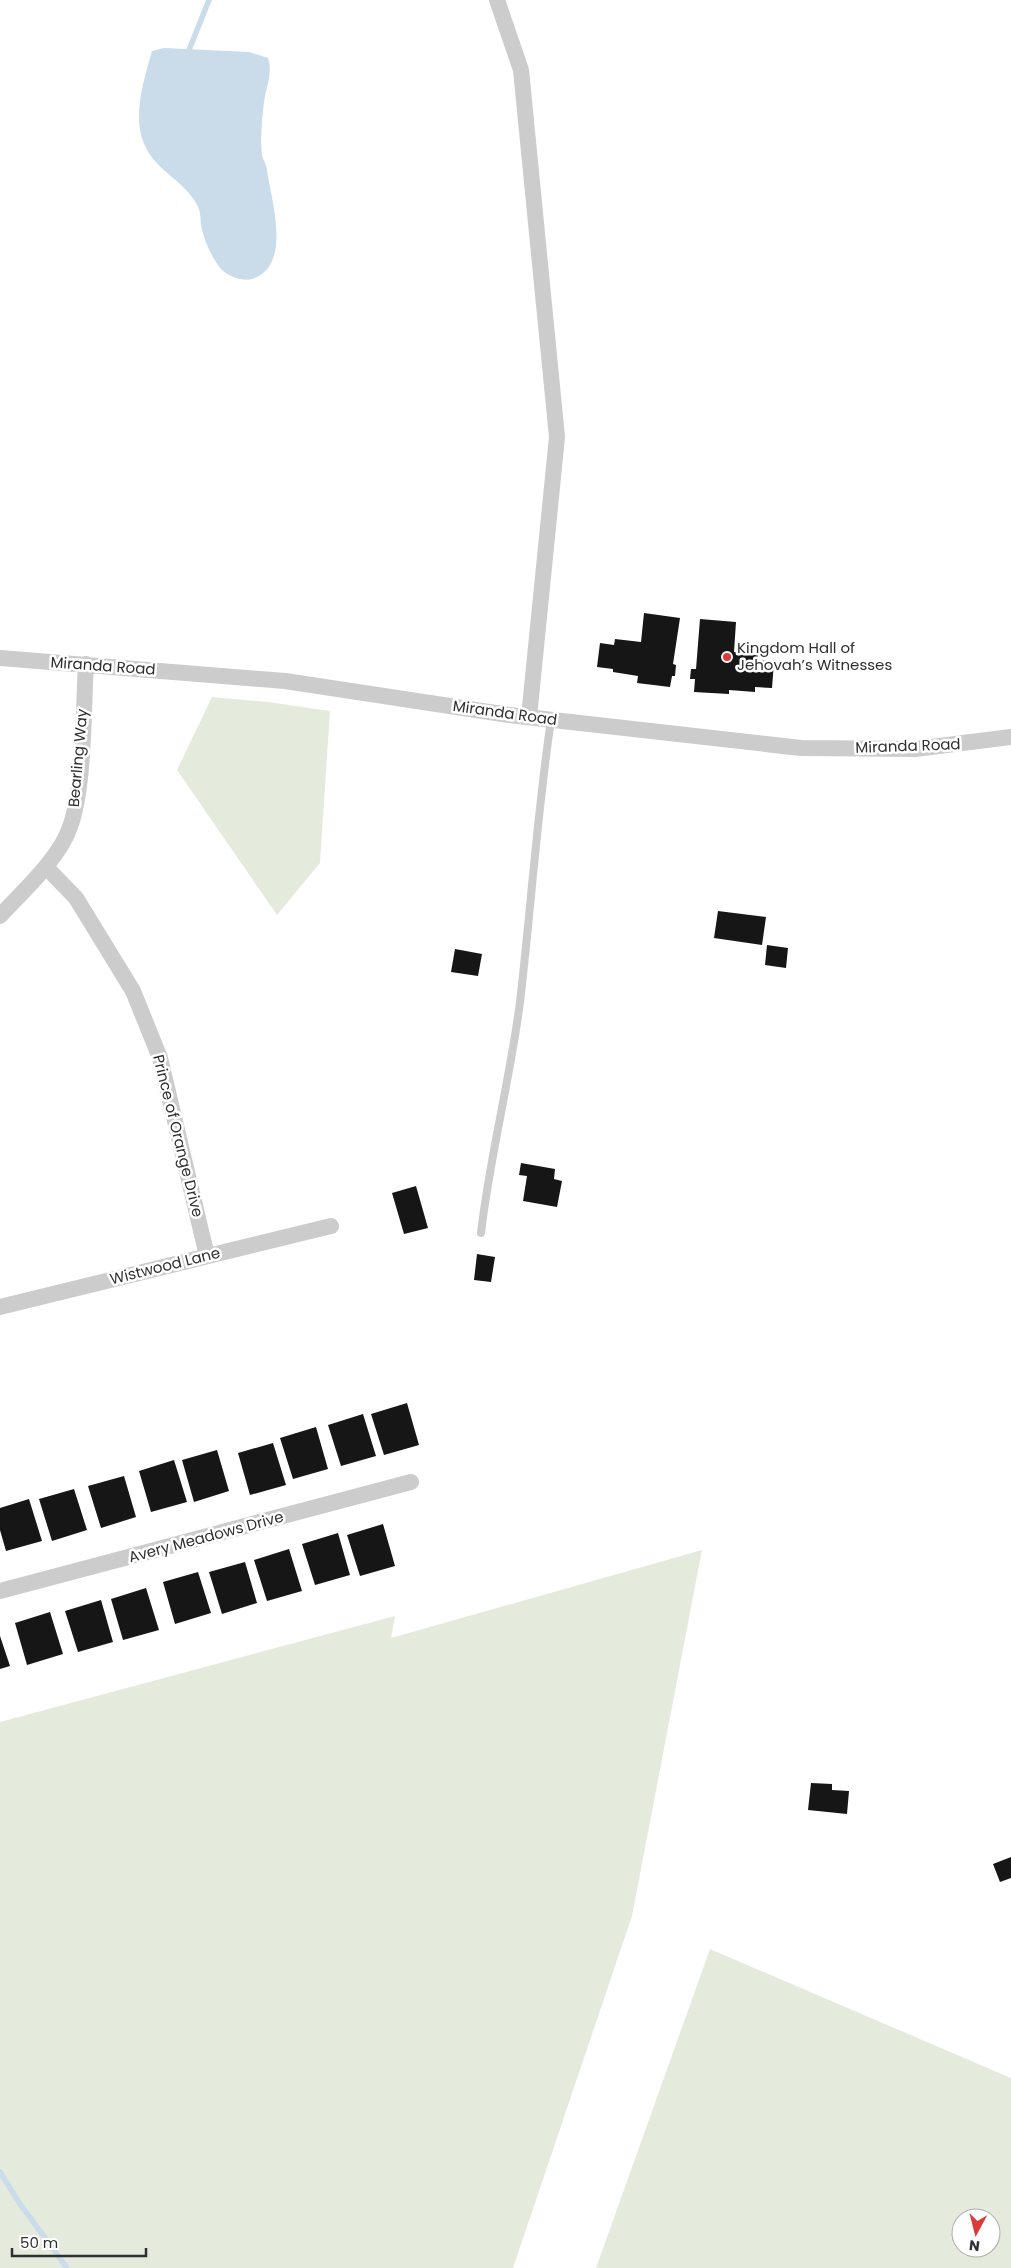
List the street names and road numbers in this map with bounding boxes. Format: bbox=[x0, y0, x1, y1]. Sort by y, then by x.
street label: Miranda Road bbox=[50, 651, 156, 680]
street label: Miranda Road bbox=[452, 695, 559, 730]
street label: Bearling Way bbox=[63, 707, 92, 808]
street label: Miranda Road bbox=[855, 733, 961, 758]
street label: Prince of Orange Drive bbox=[148, 1052, 209, 1219]
street label: Wistwood Lane bbox=[108, 1242, 222, 1289]
street label: Avery Meadows Drive bbox=[126, 1506, 286, 1567]

